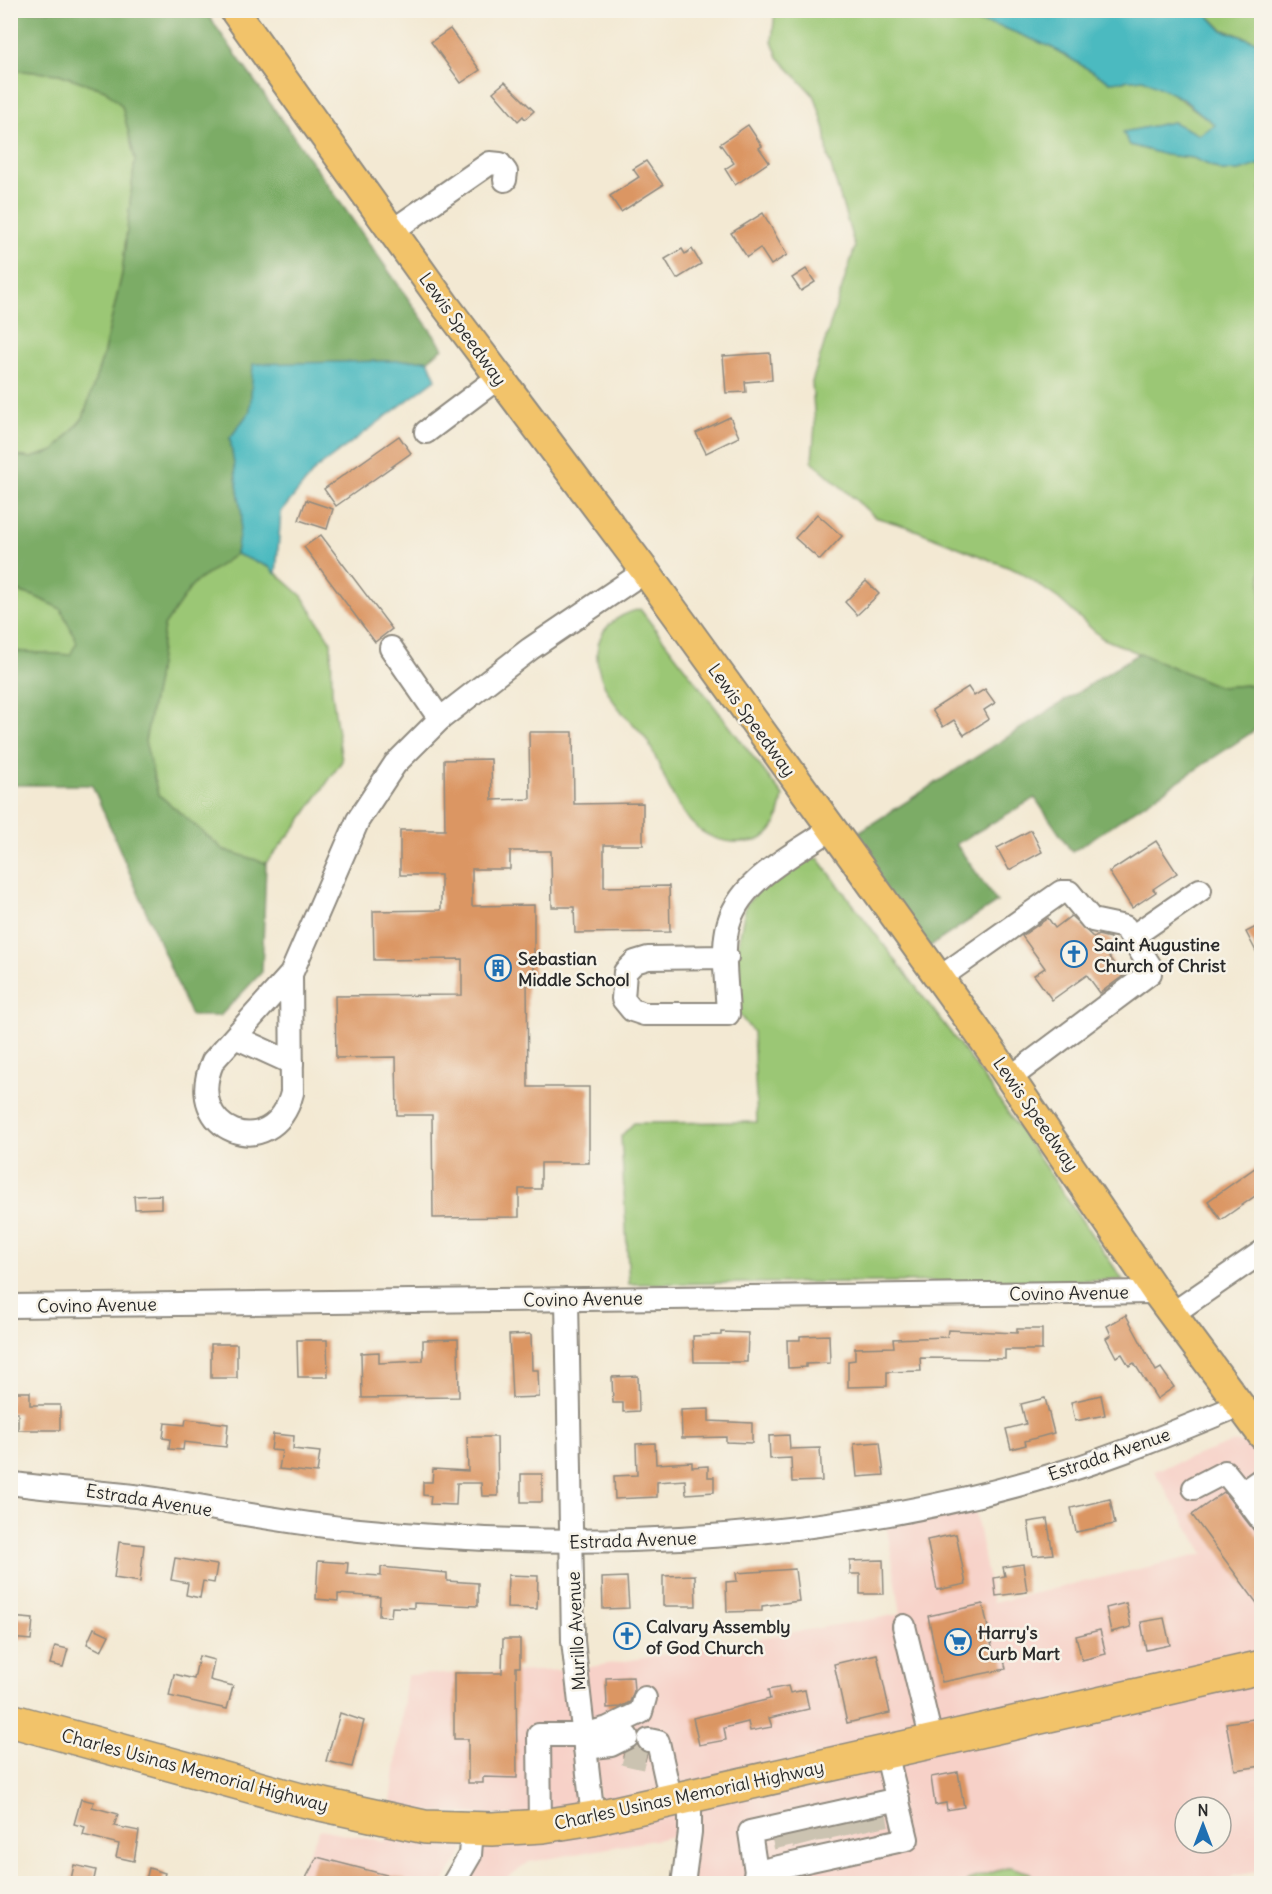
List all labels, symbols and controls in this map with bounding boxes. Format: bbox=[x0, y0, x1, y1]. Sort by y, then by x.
street label: Lewis Speedway bbox=[414, 268, 512, 390]
street label: Lewis Speedway bbox=[703, 659, 801, 781]
place label: Saint Augustine Church of Christ bbox=[1094, 933, 1227, 977]
church icon: Saint Augustine Church of Christ bbox=[1059, 939, 1089, 969]
place label: Sebastian Middle School bbox=[518, 947, 630, 991]
building icon: Sebastian Middle School bbox=[483, 953, 513, 983]
street label: Lewis Speedway bbox=[988, 1052, 1084, 1176]
street label: Covino Avenue bbox=[1009, 1280, 1129, 1306]
street label: Covino Avenue bbox=[523, 1286, 643, 1312]
street label: Covino Avenue bbox=[37, 1292, 157, 1318]
street label: Estrada Avenue bbox=[1045, 1422, 1173, 1486]
street label: Estrada Avenue bbox=[84, 1479, 214, 1521]
street label: Estrada Avenue bbox=[569, 1526, 697, 1554]
street label: Murillo Avenue bbox=[561, 1571, 591, 1691]
place label: Calvary Assembly of God Church bbox=[646, 1615, 790, 1659]
church icon: Calvary Assembly of God Church bbox=[612, 1621, 642, 1651]
place label: Harry's Curb Mart bbox=[978, 1621, 1061, 1665]
supermarket icon: Harry's Curb Mart bbox=[943, 1627, 973, 1657]
street label: Charles Usinas Memorial Highway bbox=[59, 1723, 331, 1817]
street label: Charles Usinas Memorial Highway bbox=[552, 1755, 826, 1835]
north arrow bbox=[1173, 1795, 1233, 1855]
text: N bbox=[1197, 1800, 1209, 1820]

